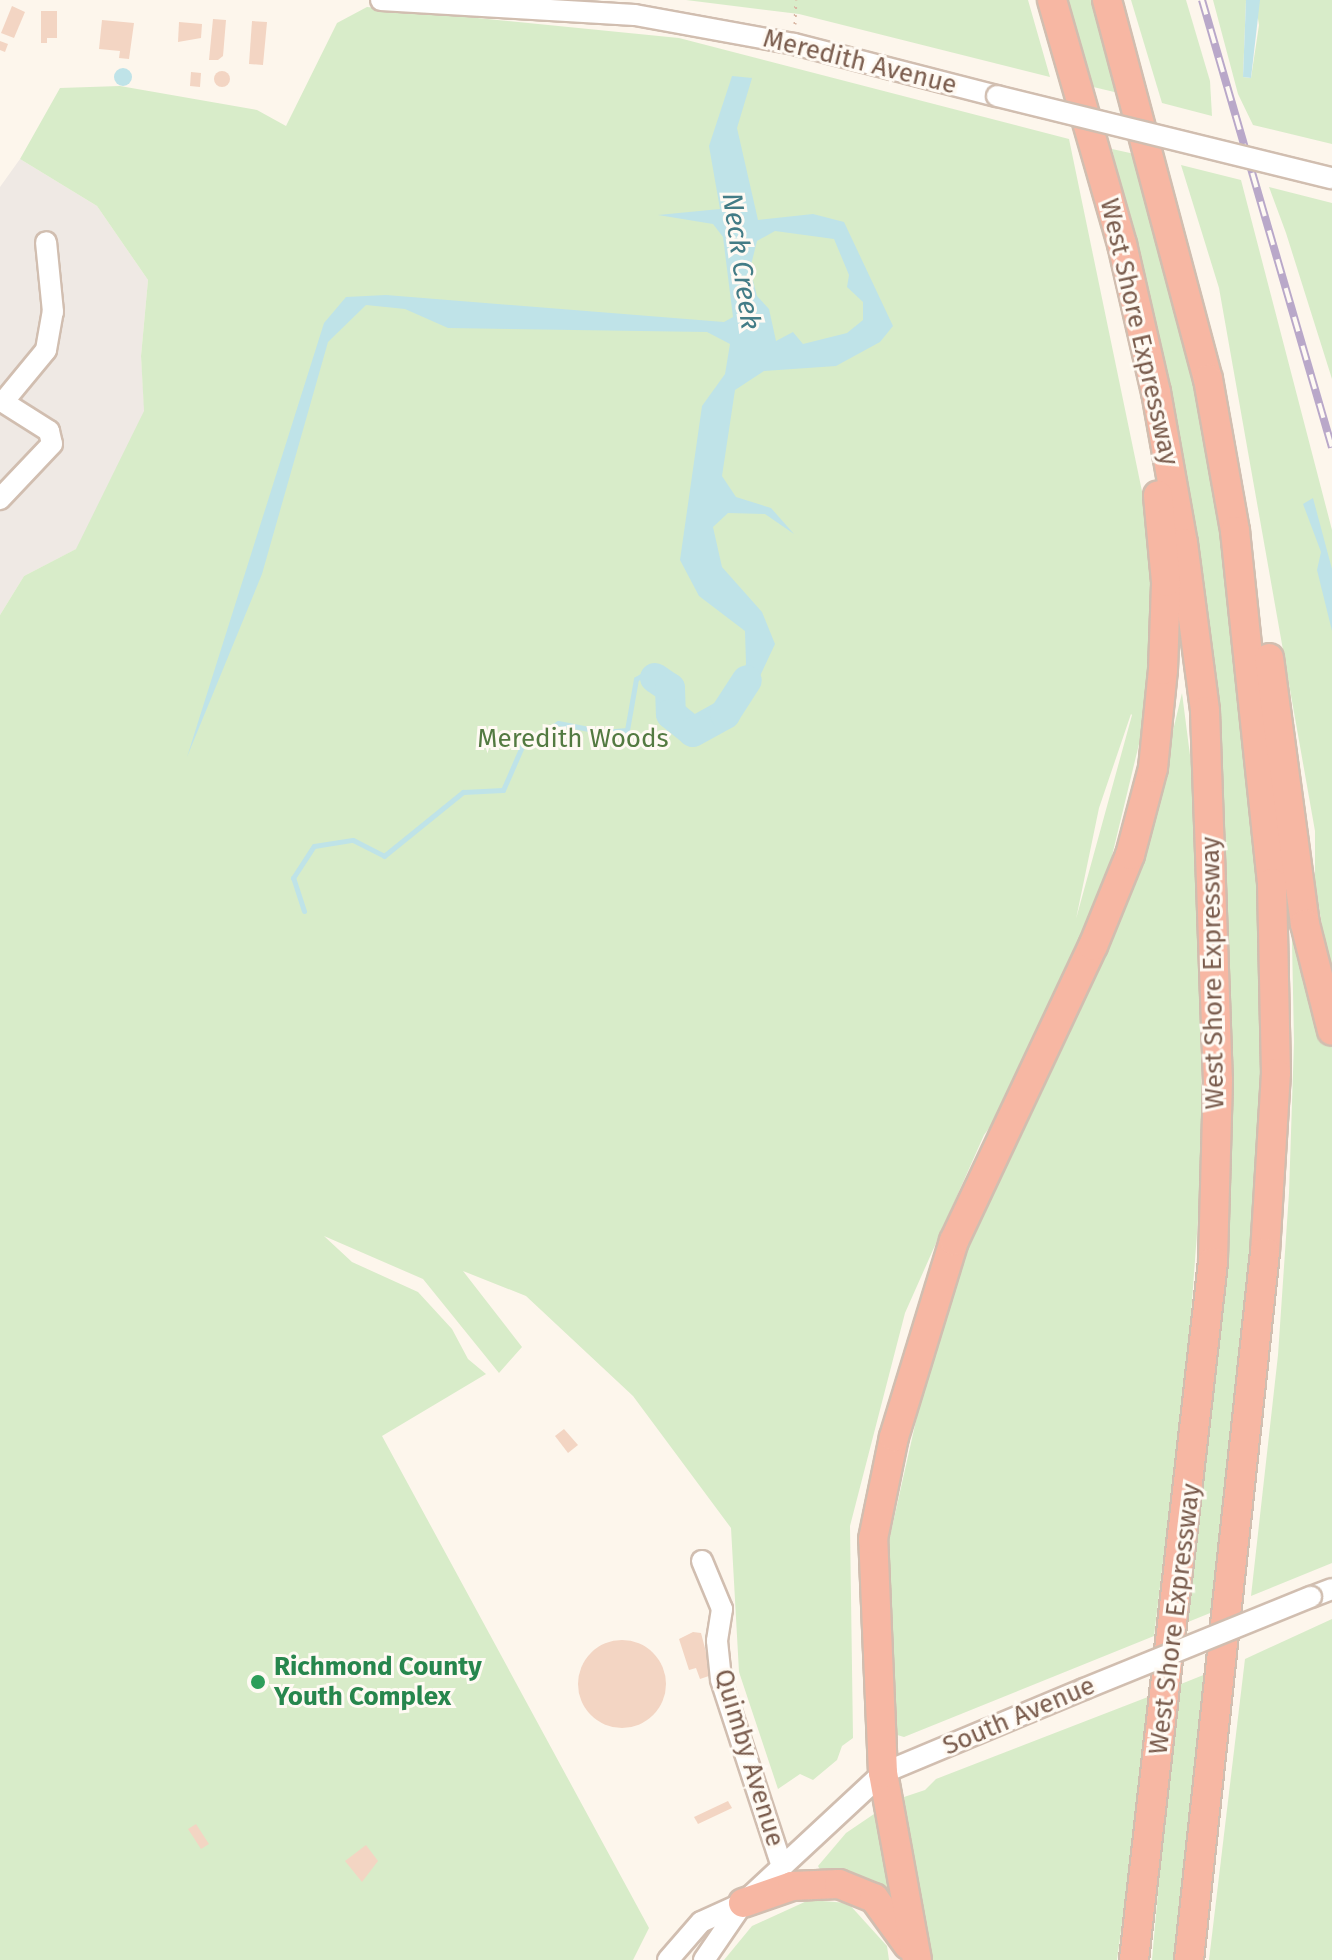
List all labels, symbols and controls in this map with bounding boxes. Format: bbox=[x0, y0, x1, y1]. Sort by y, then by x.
street label: Meredith Avenue bbox=[760, 23, 960, 101]
water label: Neck Creek bbox=[715, 190, 767, 332]
street label: West Shore Expressway bbox=[1093, 196, 1185, 468]
park label: Meredith Woods bbox=[477, 723, 669, 755]
street label: West Shore Expressway bbox=[1195, 836, 1231, 1110]
street label: West Shore Expressway bbox=[1143, 1482, 1207, 1756]
place label: Richmond County Youth Complex bbox=[274, 1651, 482, 1712]
street label: Quimby Avenue bbox=[707, 1665, 791, 1851]
street label: South Avenue bbox=[938, 1670, 1100, 1762]
marker: Richmond County Youth Complex bbox=[249, 1673, 267, 1691]

